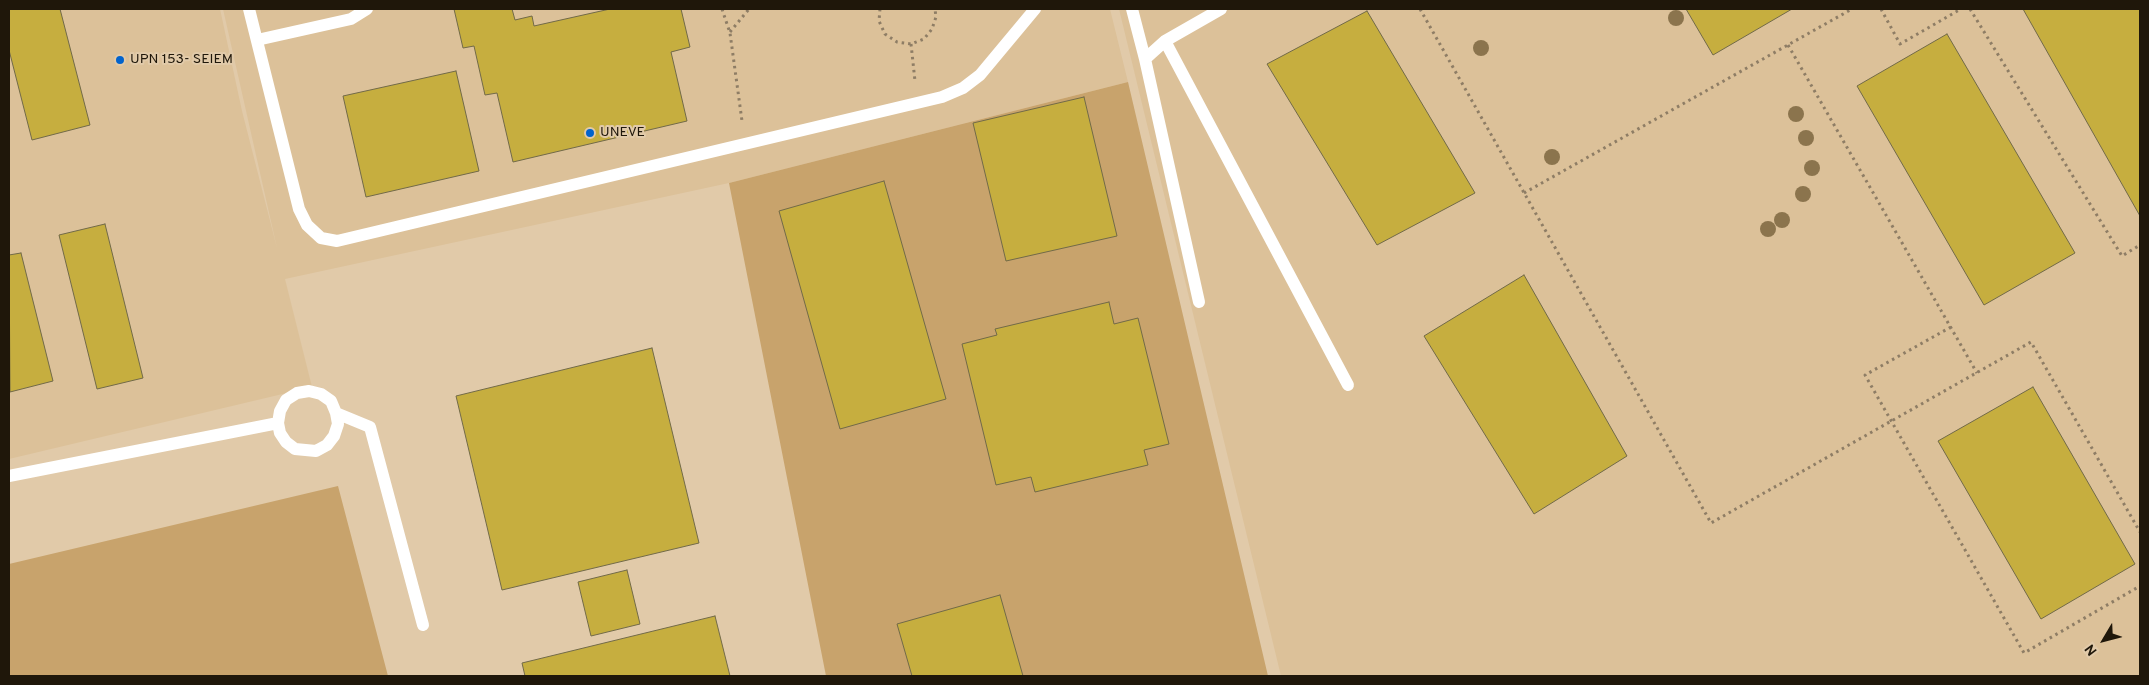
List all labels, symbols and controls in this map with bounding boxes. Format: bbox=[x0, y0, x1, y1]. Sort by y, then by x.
place label: UPN 153- SEIEM bbox=[130, 52, 233, 68]
marker: UPN 153- SEIEM bbox=[114, 54, 126, 66]
place label: UNEVE bbox=[600, 125, 645, 141]
marker: UNEVE bbox=[584, 127, 596, 139]
north arrow bbox=[2079, 615, 2129, 665]
text: N bbox=[2082, 640, 2101, 658]

